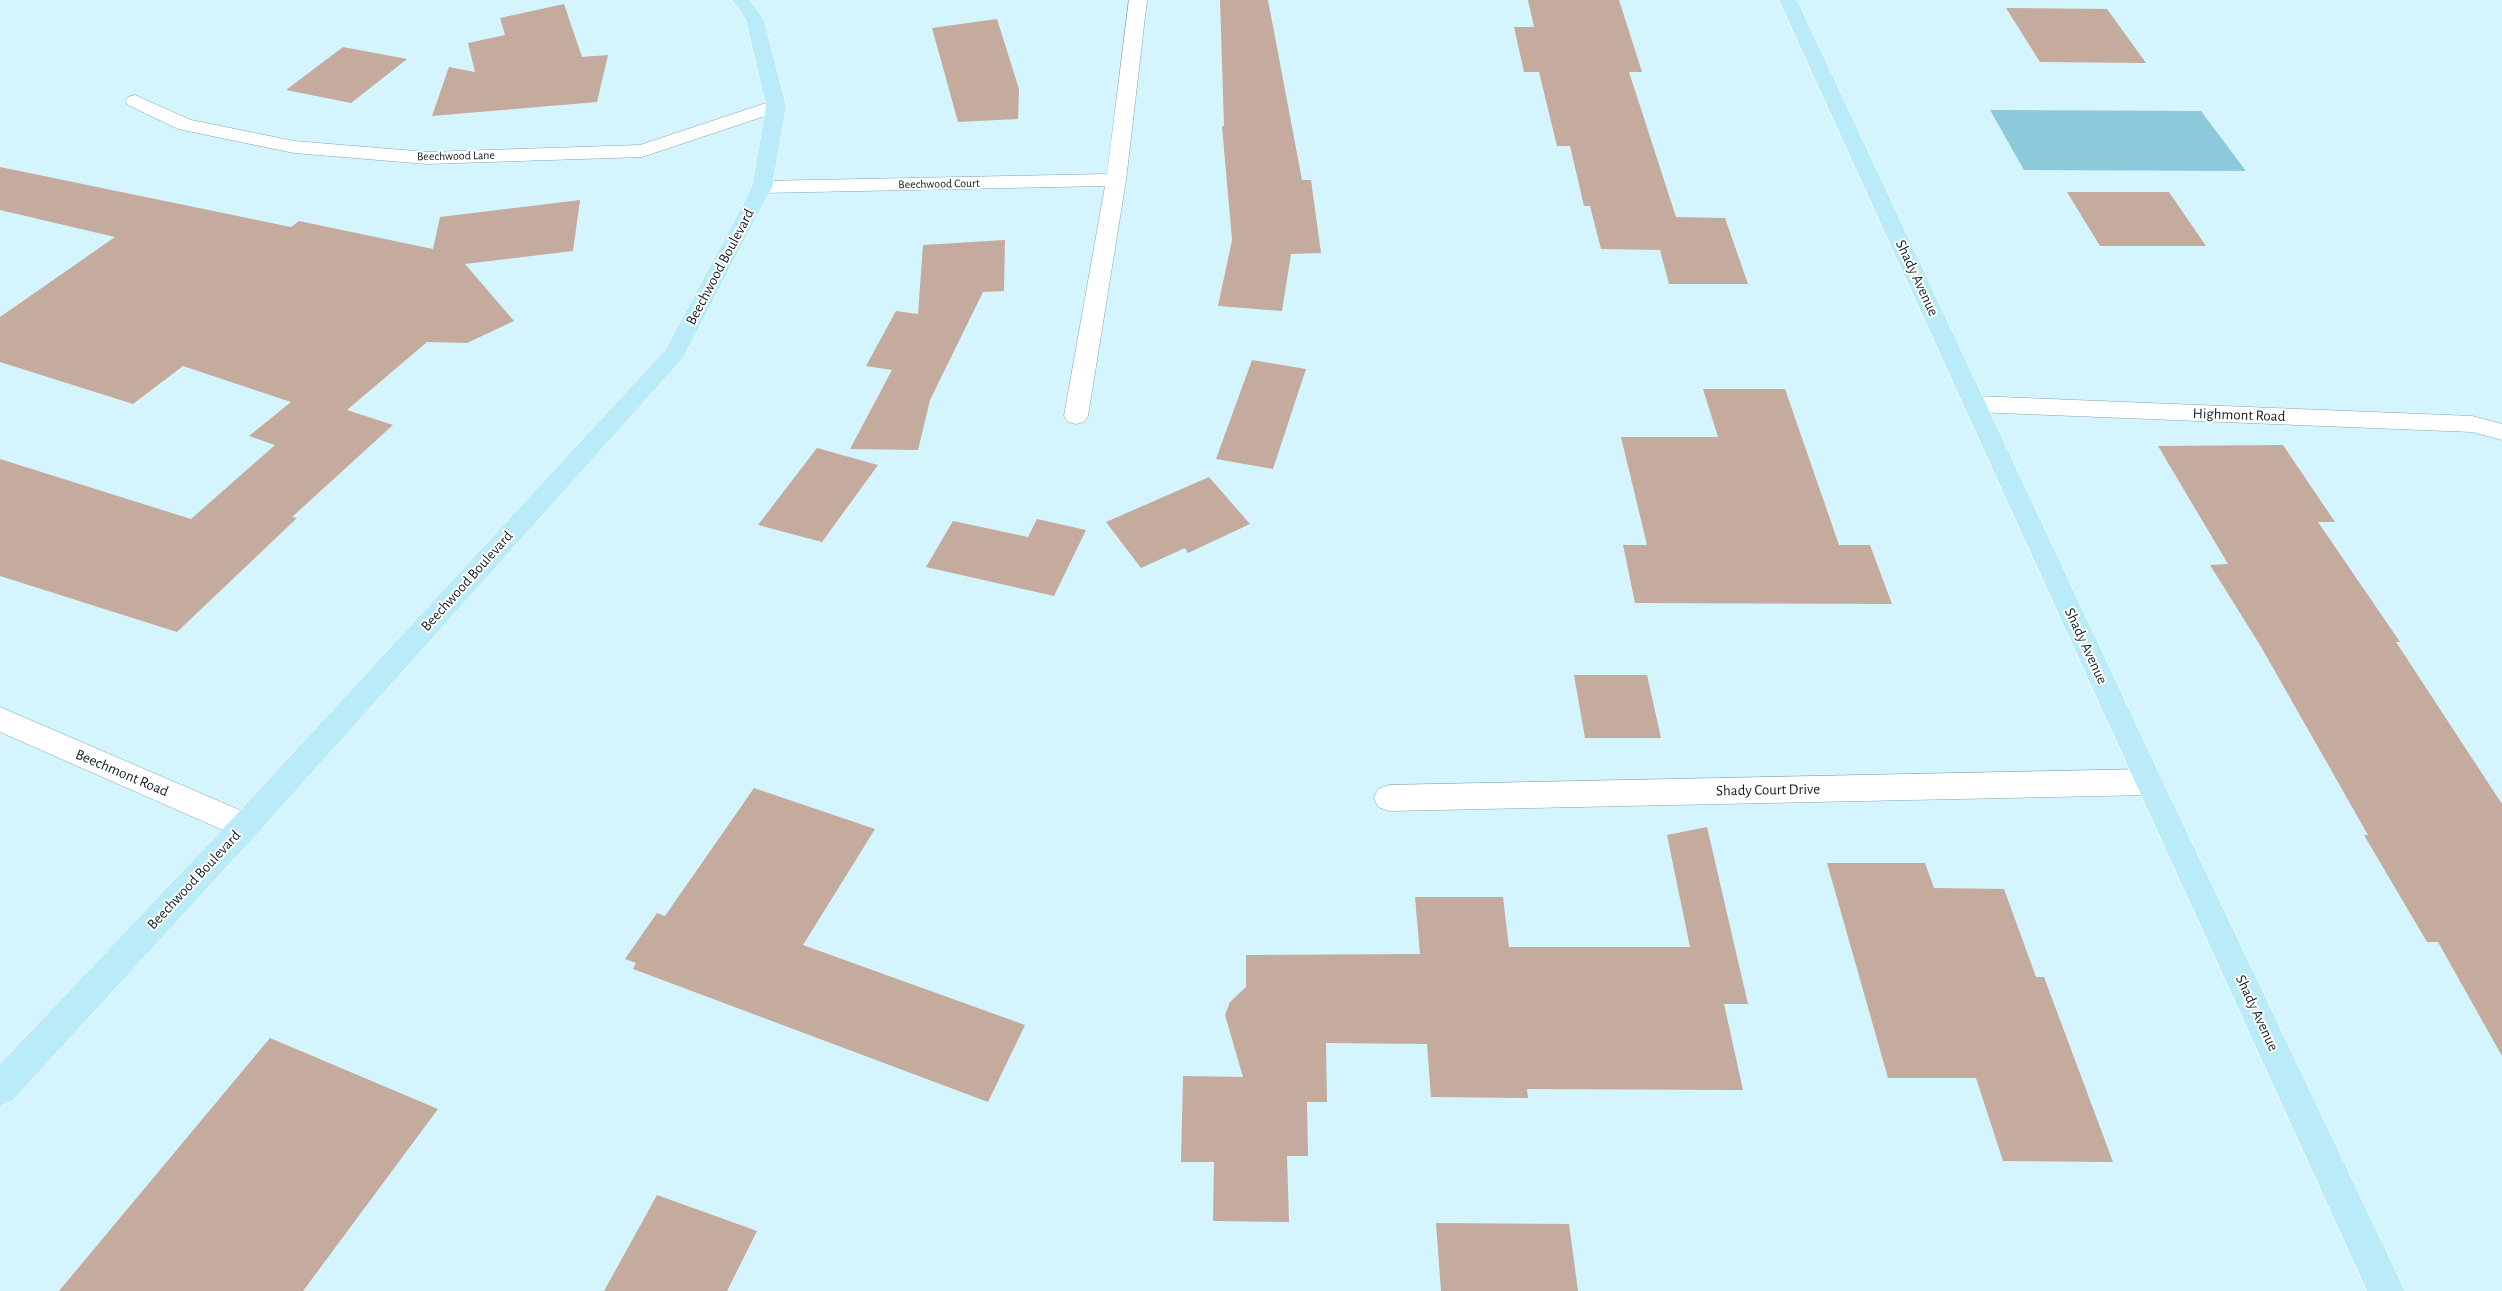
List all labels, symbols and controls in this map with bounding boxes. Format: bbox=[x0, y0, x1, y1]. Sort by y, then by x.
street label: Beechwood Lane bbox=[417, 148, 495, 164]
street label: Beechwood Court bbox=[898, 176, 980, 192]
street label: Beechwood Boulevard bbox=[682, 206, 758, 328]
street label: Shady Avenue bbox=[1892, 237, 1942, 319]
street label: Highmont Road bbox=[2192, 404, 2286, 426]
street label: Beechwood Boulevard bbox=[417, 527, 517, 635]
street label: Shady Avenue bbox=[2061, 605, 2111, 687]
street label: Beechmont Road bbox=[73, 745, 171, 801]
street label: Shady Court Drive bbox=[1716, 780, 1820, 800]
street label: Beechwood Boulevard bbox=[143, 827, 245, 933]
street label: Shady Avenue bbox=[2232, 972, 2282, 1054]

